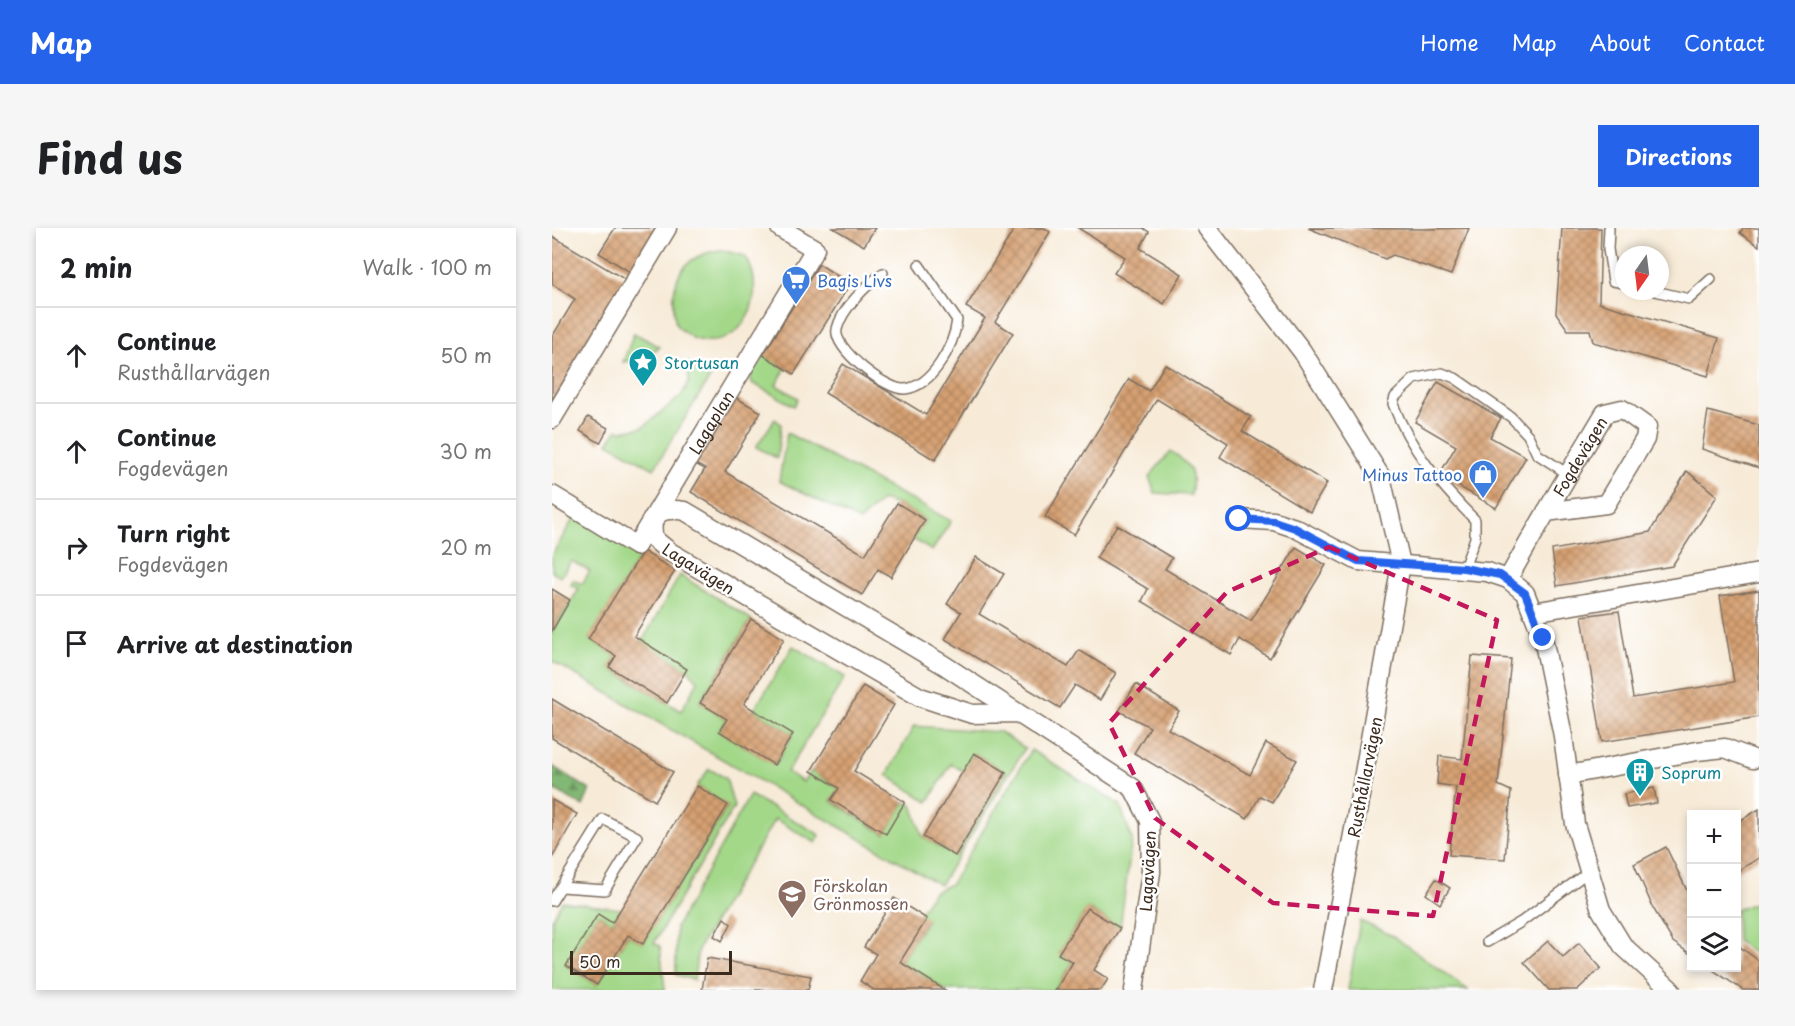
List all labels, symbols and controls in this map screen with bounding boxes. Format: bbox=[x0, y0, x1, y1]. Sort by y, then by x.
text: Map bbox=[30, 21, 92, 64]
text: Home bbox=[1420, 26, 1479, 58]
text: Map bbox=[1512, 26, 1557, 58]
text: About bbox=[1590, 26, 1651, 58]
text: Contact bbox=[1684, 26, 1765, 58]
text: Find us bbox=[36, 125, 183, 188]
button: Directions bbox=[1598, 125, 1759, 187]
north arrow bbox=[1615, 246, 1669, 300]
text: 2 min bbox=[60, 248, 133, 287]
text: Walk · 100 m bbox=[362, 252, 492, 282]
supermarket icon: Bagis Livs bbox=[780, 264, 812, 306]
place label: Bagis Livs bbox=[817, 268, 892, 292]
text: Continue bbox=[117, 324, 216, 357]
icon: ahead bbox=[60, 339, 93, 372]
text: 50 m bbox=[440, 340, 492, 370]
place icon: Stortusan bbox=[627, 346, 659, 388]
place label: Stortusan bbox=[664, 350, 739, 374]
text: Rusthållarvägen bbox=[117, 357, 271, 387]
street label: Lagaplan bbox=[682, 385, 739, 459]
street label: Fogdevägen bbox=[1546, 412, 1612, 501]
text: Continue bbox=[117, 420, 216, 453]
icon: ahead bbox=[60, 435, 93, 468]
text: 30 m bbox=[439, 436, 492, 466]
text: Fogdevägen bbox=[117, 453, 229, 483]
shop icon: Minus Tattoo bbox=[1467, 458, 1499, 500]
place label: Minus Tattoo bbox=[1362, 462, 1462, 486]
route start bbox=[1225, 505, 1251, 531]
text: Turn right bbox=[117, 516, 230, 549]
icon: right bbox=[60, 531, 93, 564]
text: 20 m bbox=[440, 532, 492, 562]
street label: Lagavägen bbox=[658, 536, 740, 600]
text: Fogdevägen bbox=[117, 549, 229, 579]
route end bbox=[1529, 624, 1555, 650]
icon: arrive bbox=[60, 627, 93, 660]
text: Arrive at destination bbox=[117, 627, 353, 660]
street label: Rusthållarvägen bbox=[1340, 714, 1388, 840]
building icon: Soprum bbox=[1624, 756, 1656, 798]
place label: Soprum bbox=[1661, 760, 1721, 784]
map controls bbox=[1687, 810, 1741, 972]
button: + bbox=[1687, 810, 1741, 864]
street label: Lagavägen bbox=[1133, 830, 1161, 912]
button: − bbox=[1687, 864, 1741, 918]
place label: Förskolan Grönmossen bbox=[813, 873, 909, 915]
school or university icon: Förskolan Grönmossen bbox=[776, 878, 808, 920]
button: layers bbox=[1687, 918, 1741, 972]
scale bar bbox=[570, 948, 732, 976]
text: 50 m bbox=[579, 949, 620, 973]

